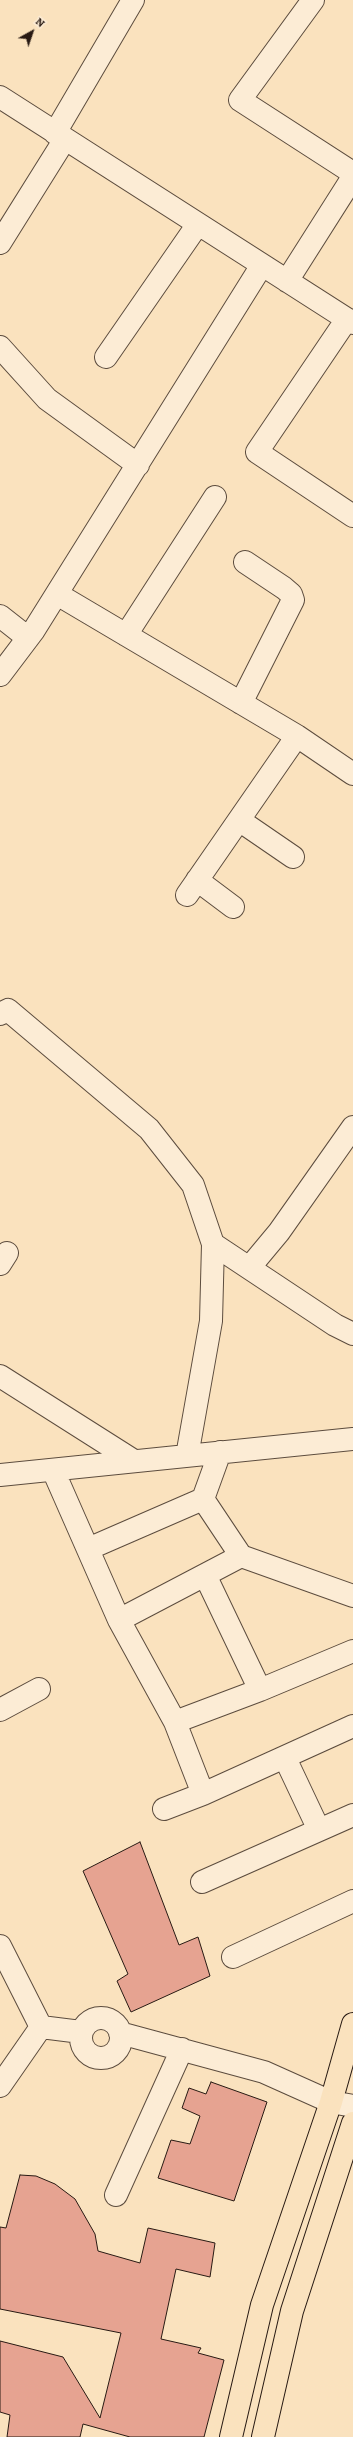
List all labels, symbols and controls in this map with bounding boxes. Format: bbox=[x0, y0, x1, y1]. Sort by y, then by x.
north arrow bbox=[12, 12, 52, 52]
text: N bbox=[32, 14, 48, 31]

